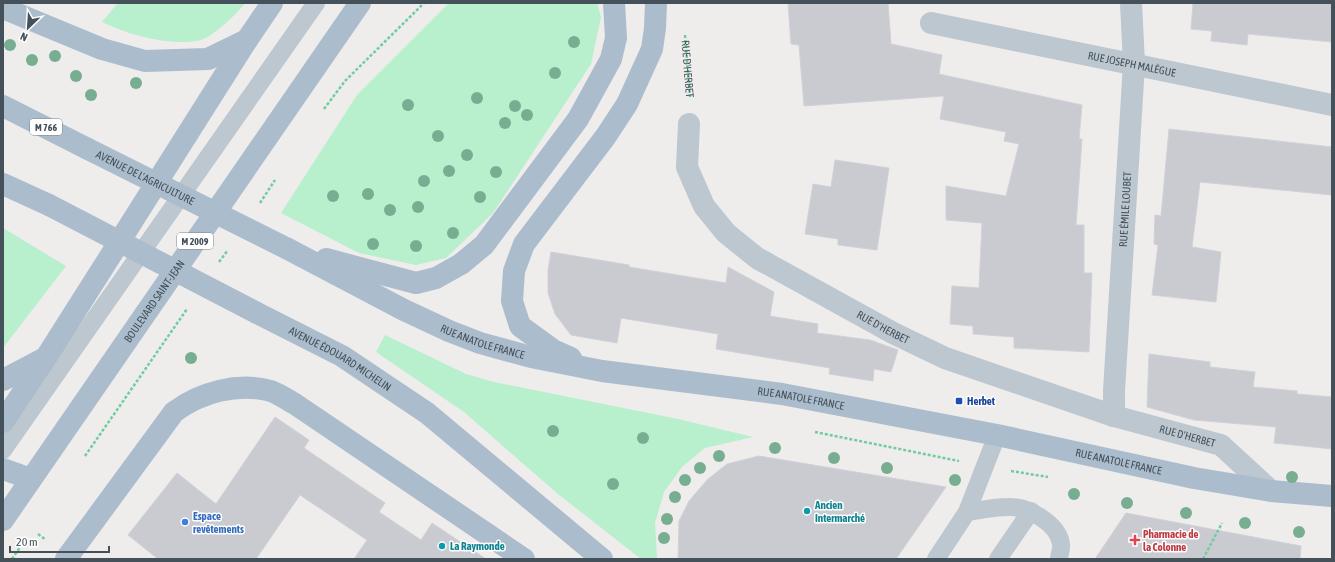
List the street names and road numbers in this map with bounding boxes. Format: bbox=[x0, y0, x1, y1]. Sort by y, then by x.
street label: RUE D'HERBET bbox=[679, 40, 696, 98]
street label: RUE JOSEPH MALÈGUE bbox=[1087, 49, 1177, 79]
road number: M 766 bbox=[30, 119, 62, 135]
street label: AVENUE DE L'AGRICULTURE bbox=[94, 148, 197, 207]
street label: RUE ÉMILE LOUBET bbox=[1117, 171, 1133, 247]
road number: M 2009 bbox=[177, 233, 213, 249]
street label: BOULEVARD SAINT-JEAN bbox=[122, 258, 187, 345]
street label: RUE D'HERBET bbox=[855, 308, 911, 346]
street label: RUE ANATOLE FRANCE bbox=[439, 322, 526, 361]
street label: AVENUE ÉDOUARD MICHELIN bbox=[287, 324, 394, 393]
street label: RUE ANATOLE FRANCE bbox=[757, 385, 846, 412]
street label: RUE D'HERBET bbox=[1158, 423, 1217, 449]
street label: RUE ANATOLE FRANCE bbox=[1074, 446, 1163, 477]

